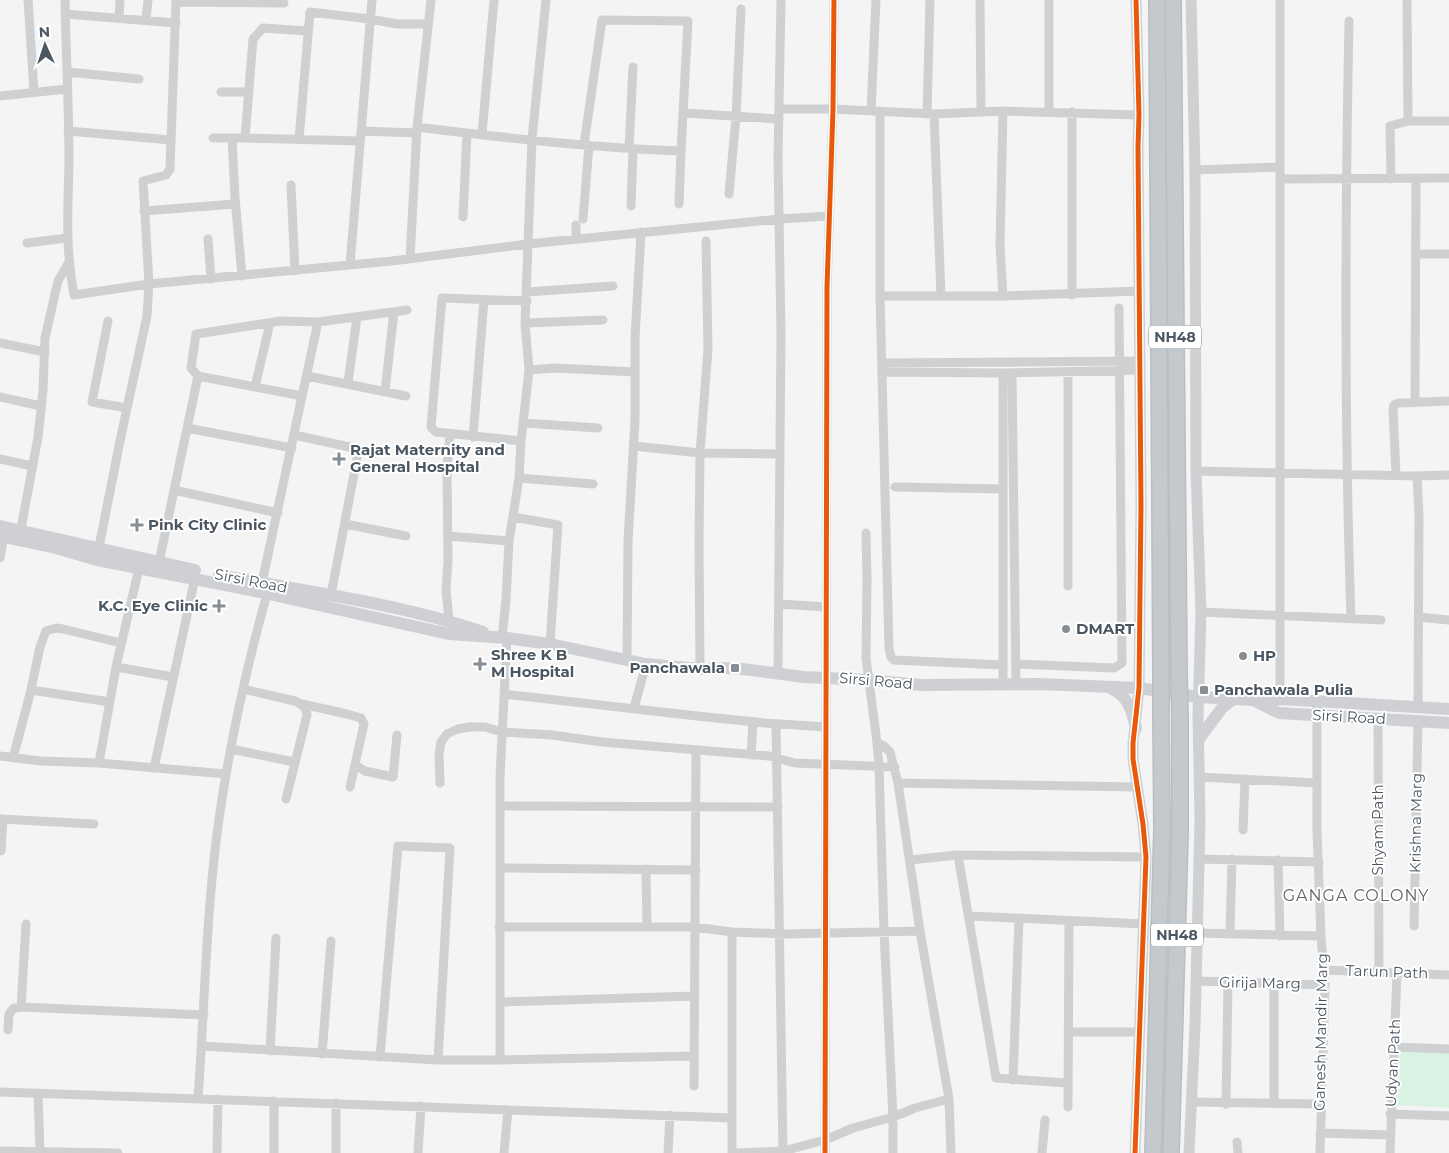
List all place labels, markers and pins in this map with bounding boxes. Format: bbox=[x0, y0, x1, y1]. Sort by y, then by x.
place label: Rajat Maternity and General Hospital bbox=[350, 440, 505, 476]
marker: Rajat Maternity and General Hospital bbox=[332, 452, 346, 466]
place label: Pink City Clinic bbox=[148, 515, 266, 534]
marker: Pink City Clinic bbox=[130, 518, 144, 532]
place label: K.C. Eye Clinic bbox=[98, 596, 208, 615]
marker: K.C. Eye Clinic bbox=[212, 599, 226, 613]
place label: DMART bbox=[1076, 619, 1135, 638]
marker: DMART bbox=[1060, 623, 1072, 635]
place label: Shree K B M Hospital bbox=[491, 645, 574, 681]
place label: HP bbox=[1253, 646, 1276, 665]
marker: HP bbox=[1237, 650, 1249, 662]
marker: Shree K B M Hospital bbox=[473, 657, 487, 671]
place label: Panchawala bbox=[630, 658, 725, 677]
marker: Panchawala bbox=[729, 662, 741, 674]
place label: Panchawala Pulia bbox=[1214, 680, 1353, 699]
marker: Panchawala Pulia bbox=[1198, 684, 1210, 696]

